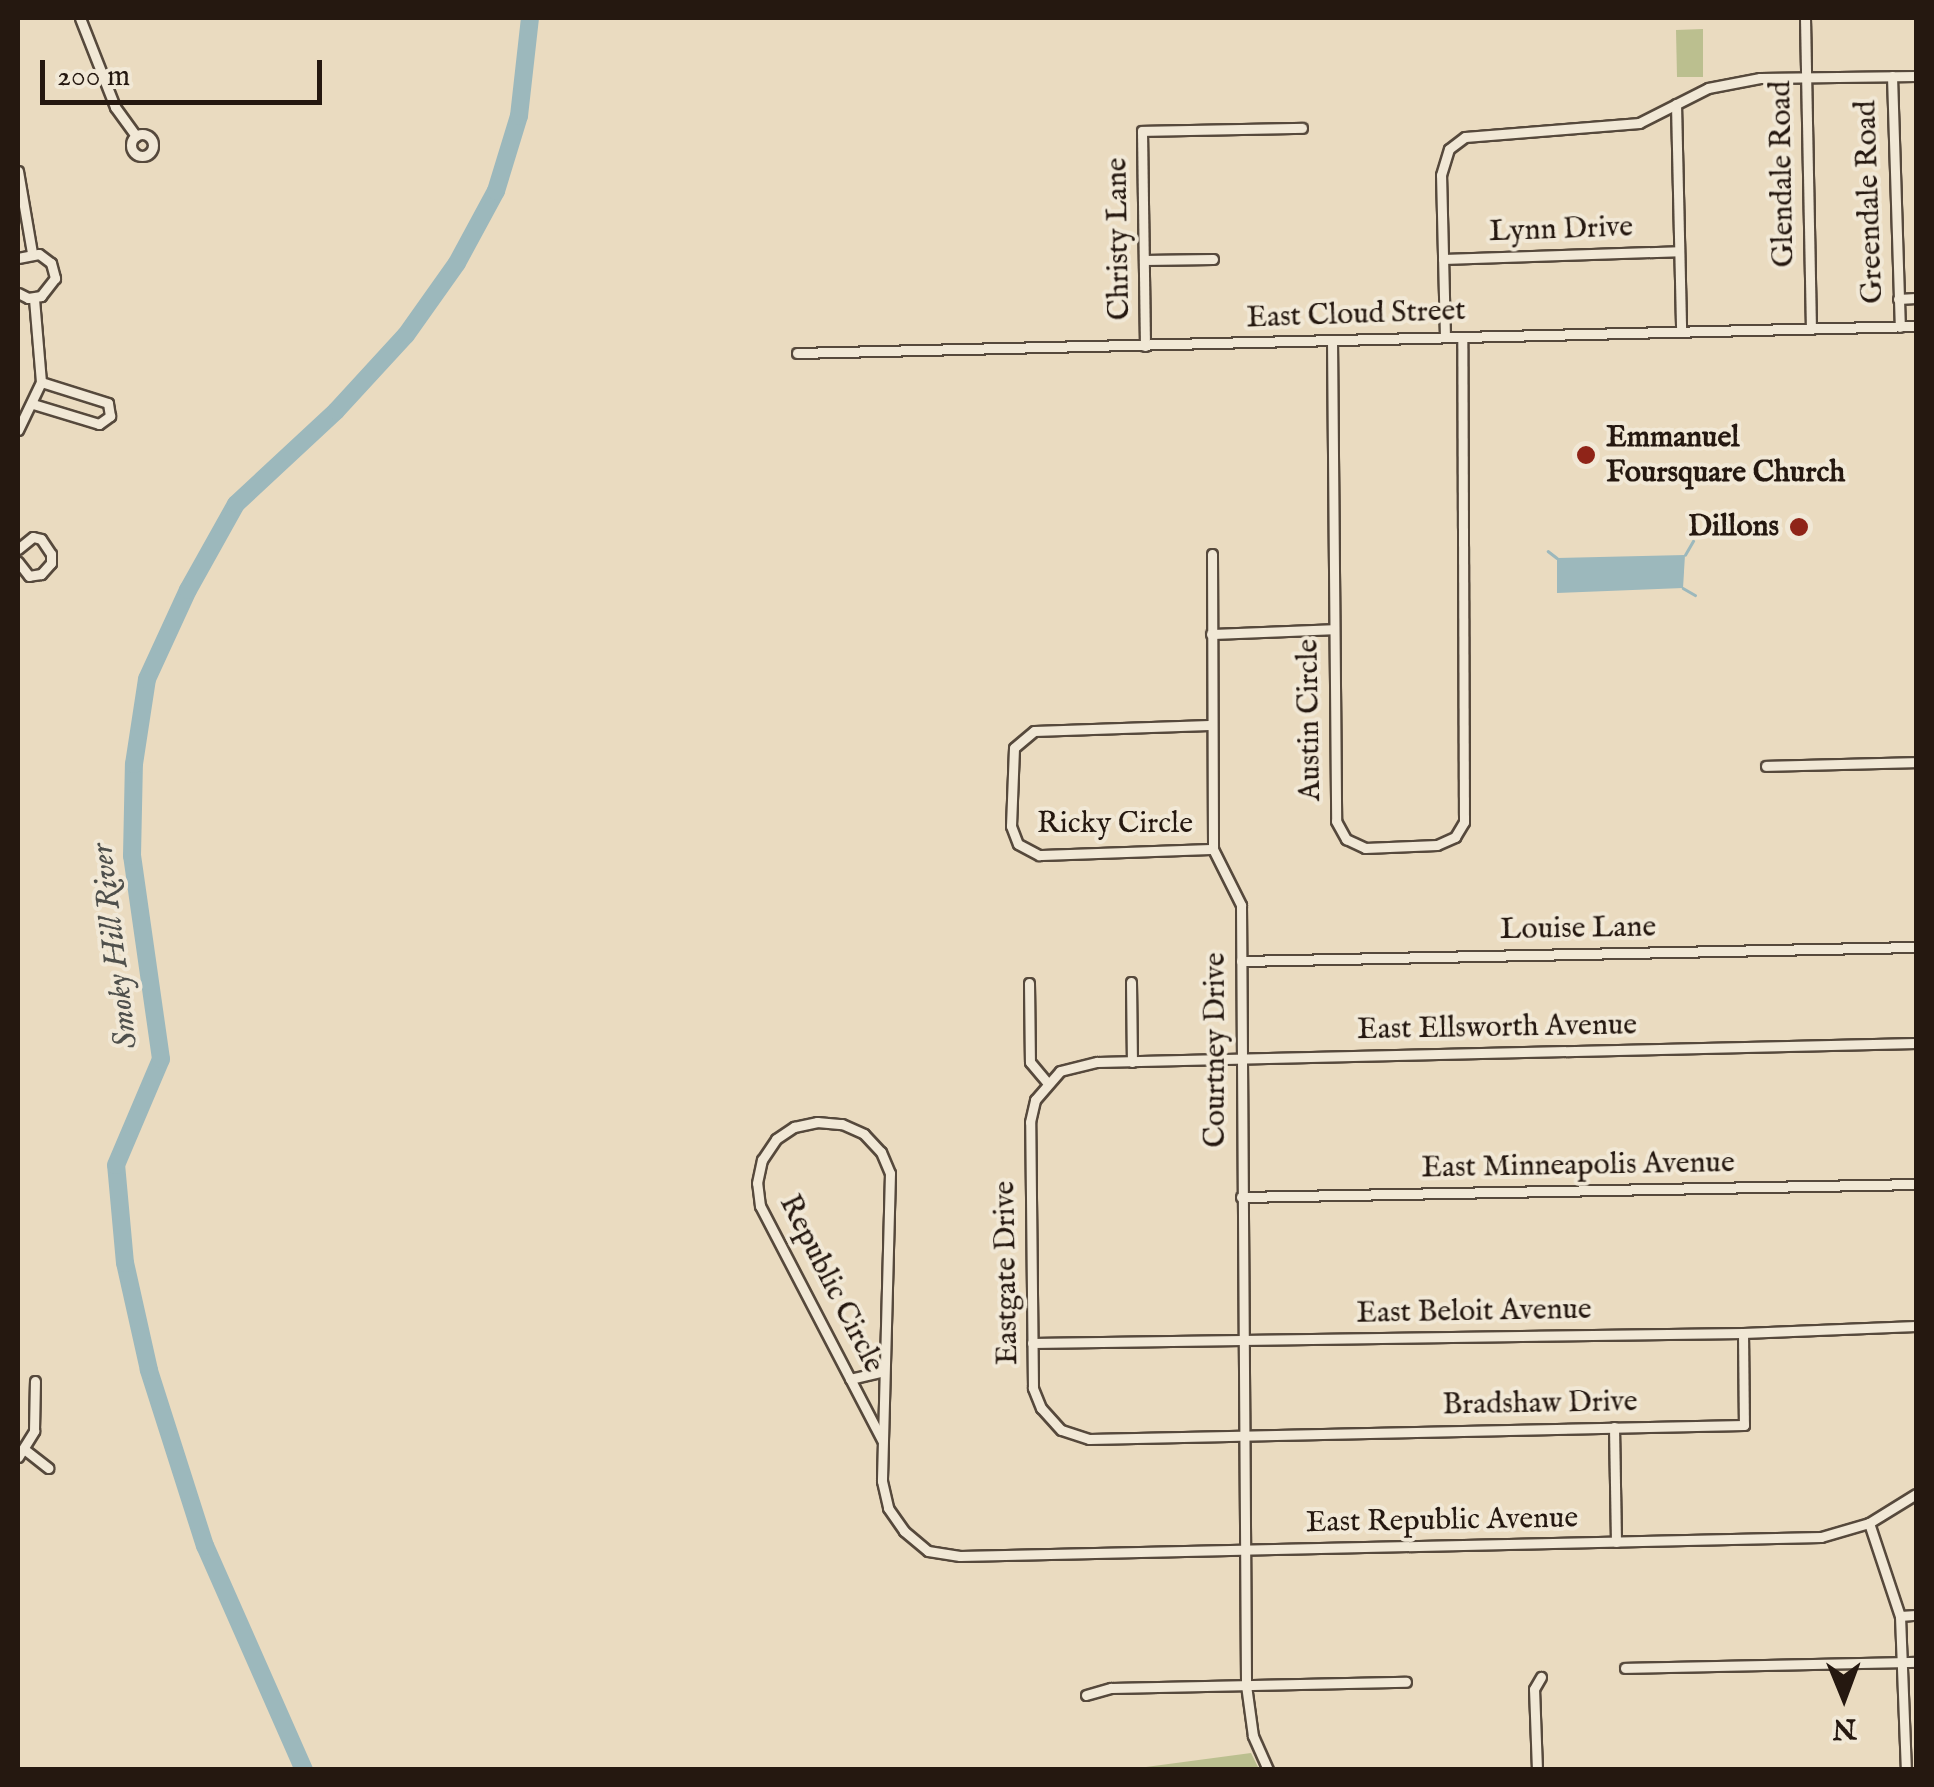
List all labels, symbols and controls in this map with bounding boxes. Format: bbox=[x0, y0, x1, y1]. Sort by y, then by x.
scale bar bbox=[45, 40, 328, 102]
text: 200 m bbox=[57, 58, 130, 96]
street label: Glendale Road bbox=[1763, 80, 1803, 268]
street label: Greendale Road bbox=[1848, 100, 1892, 304]
street label: Christy Lane bbox=[1100, 157, 1138, 321]
street label: Lynn Drive bbox=[1488, 209, 1634, 251]
street label: East Cloud Street bbox=[1246, 293, 1466, 337]
place label: Emmanuel Foursquare Church bbox=[1606, 420, 1845, 490]
marker: Emmanuel Foursquare Church bbox=[1575, 444, 1597, 466]
place label: Dillons bbox=[1688, 509, 1779, 545]
marker: Dillons bbox=[1788, 516, 1810, 538]
street label: Austin Circle bbox=[1291, 639, 1329, 801]
street label: Ricky Circle bbox=[1037, 806, 1193, 842]
water label: Smoky Hill River bbox=[84, 841, 148, 1051]
street label: Louise Lane bbox=[1500, 910, 1656, 948]
street label: Courtney Drive bbox=[1198, 952, 1234, 1148]
street label: East Ellsworth Avenue bbox=[1357, 1008, 1637, 1048]
street label: East Minneapolis Avenue bbox=[1421, 1145, 1735, 1187]
street label: Eastgate Drive bbox=[987, 1181, 1027, 1365]
street label: Republic Circle bbox=[771, 1189, 891, 1379]
street label: East Beloit Avenue bbox=[1356, 1292, 1592, 1332]
street label: Bradshaw Drive bbox=[1442, 1384, 1638, 1424]
street label: East Republic Avenue bbox=[1306, 1501, 1578, 1541]
north arrow bbox=[1794, 1647, 1894, 1747]
text: N bbox=[1832, 1710, 1857, 1745]

